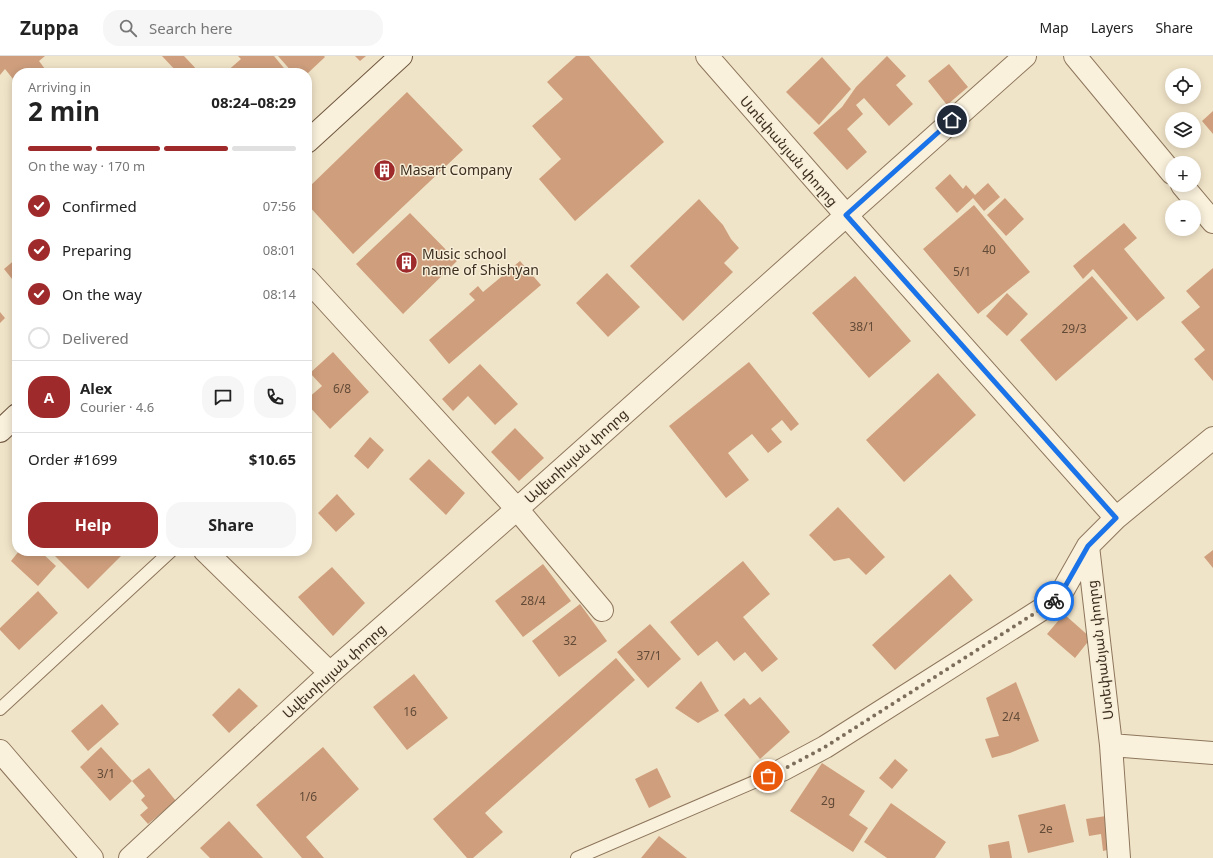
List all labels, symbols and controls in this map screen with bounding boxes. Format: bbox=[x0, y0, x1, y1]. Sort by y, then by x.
search box bbox=[103, 10, 383, 46]
text: Zuppa bbox=[20, 15, 79, 41]
icon: search bbox=[117, 17, 139, 39]
text: Search here bbox=[149, 18, 232, 38]
text: Map bbox=[1040, 18, 1069, 37]
text: Layers bbox=[1091, 18, 1133, 37]
text: Share bbox=[1155, 18, 1193, 37]
map controls bbox=[1165, 68, 1201, 236]
button: locate bbox=[1165, 68, 1201, 104]
text: Arriving in bbox=[28, 78, 91, 96]
street label: Ստեփանյան փողոց bbox=[736, 91, 843, 210]
text: 08:24–08:29 bbox=[211, 92, 296, 112]
text: 2 min bbox=[28, 93, 100, 129]
pin bbox=[935, 103, 969, 137]
icon: home bbox=[941, 109, 963, 131]
button: layers bbox=[1165, 112, 1201, 148]
button: + bbox=[1165, 156, 1201, 192]
text: On the way · 170 m bbox=[28, 157, 145, 175]
building icon: Masart Company bbox=[372, 157, 398, 183]
place label: Masart Company bbox=[400, 160, 513, 179]
icon: check bbox=[28, 195, 50, 217]
text: Confirmed bbox=[62, 196, 137, 216]
text: 07:56 bbox=[263, 197, 296, 215]
button: − bbox=[1165, 200, 1201, 236]
icon: check bbox=[28, 239, 50, 261]
text: Preparing bbox=[62, 240, 132, 260]
text: 08:01 bbox=[263, 241, 296, 259]
house number: 40 bbox=[982, 241, 996, 258]
place label: Music school name of Shishyan bbox=[422, 244, 539, 279]
building icon: Music school name of Shishyan bbox=[394, 249, 420, 275]
house number: 5/1 bbox=[953, 263, 971, 280]
icon: check bbox=[28, 283, 50, 305]
text: On the way bbox=[62, 284, 142, 304]
text: 08:14 bbox=[263, 285, 296, 303]
house number: 38/1 bbox=[849, 318, 875, 335]
house number: 29/3 bbox=[1061, 320, 1087, 337]
text: Delivered bbox=[62, 328, 129, 348]
button: chat bbox=[202, 376, 244, 418]
button: phone bbox=[254, 376, 296, 418]
text: Alex bbox=[80, 378, 112, 398]
house number: 6/8 bbox=[333, 380, 351, 397]
text: A bbox=[44, 387, 54, 407]
text: Courier · 4.6 bbox=[80, 398, 154, 416]
street label: Ավետիսյան փողոց bbox=[520, 404, 631, 507]
text: Order #1699 bbox=[28, 449, 117, 469]
text: $10.65 bbox=[249, 449, 296, 469]
button: Help bbox=[28, 502, 158, 548]
button: Share bbox=[166, 502, 296, 548]
street label: Ստեփանյան փողոց bbox=[1082, 579, 1118, 721]
courier bbox=[1034, 581, 1074, 621]
icon: bike bbox=[1043, 590, 1065, 612]
house number: 28/4 bbox=[520, 592, 546, 609]
street label: Ավետիսյան փողոց bbox=[278, 619, 389, 722]
house number: 32 bbox=[563, 632, 577, 649]
house number: 37/1 bbox=[636, 647, 662, 664]
house number: 16 bbox=[403, 703, 417, 720]
house number: 2/4 bbox=[1002, 708, 1020, 725]
pin bbox=[751, 759, 785, 793]
house number: 3/1 bbox=[97, 765, 115, 782]
icon: bag bbox=[757, 765, 779, 787]
house number: 1/6 bbox=[299, 788, 317, 805]
house number: 2g bbox=[821, 792, 835, 809]
house number: 2e bbox=[1039, 820, 1053, 837]

